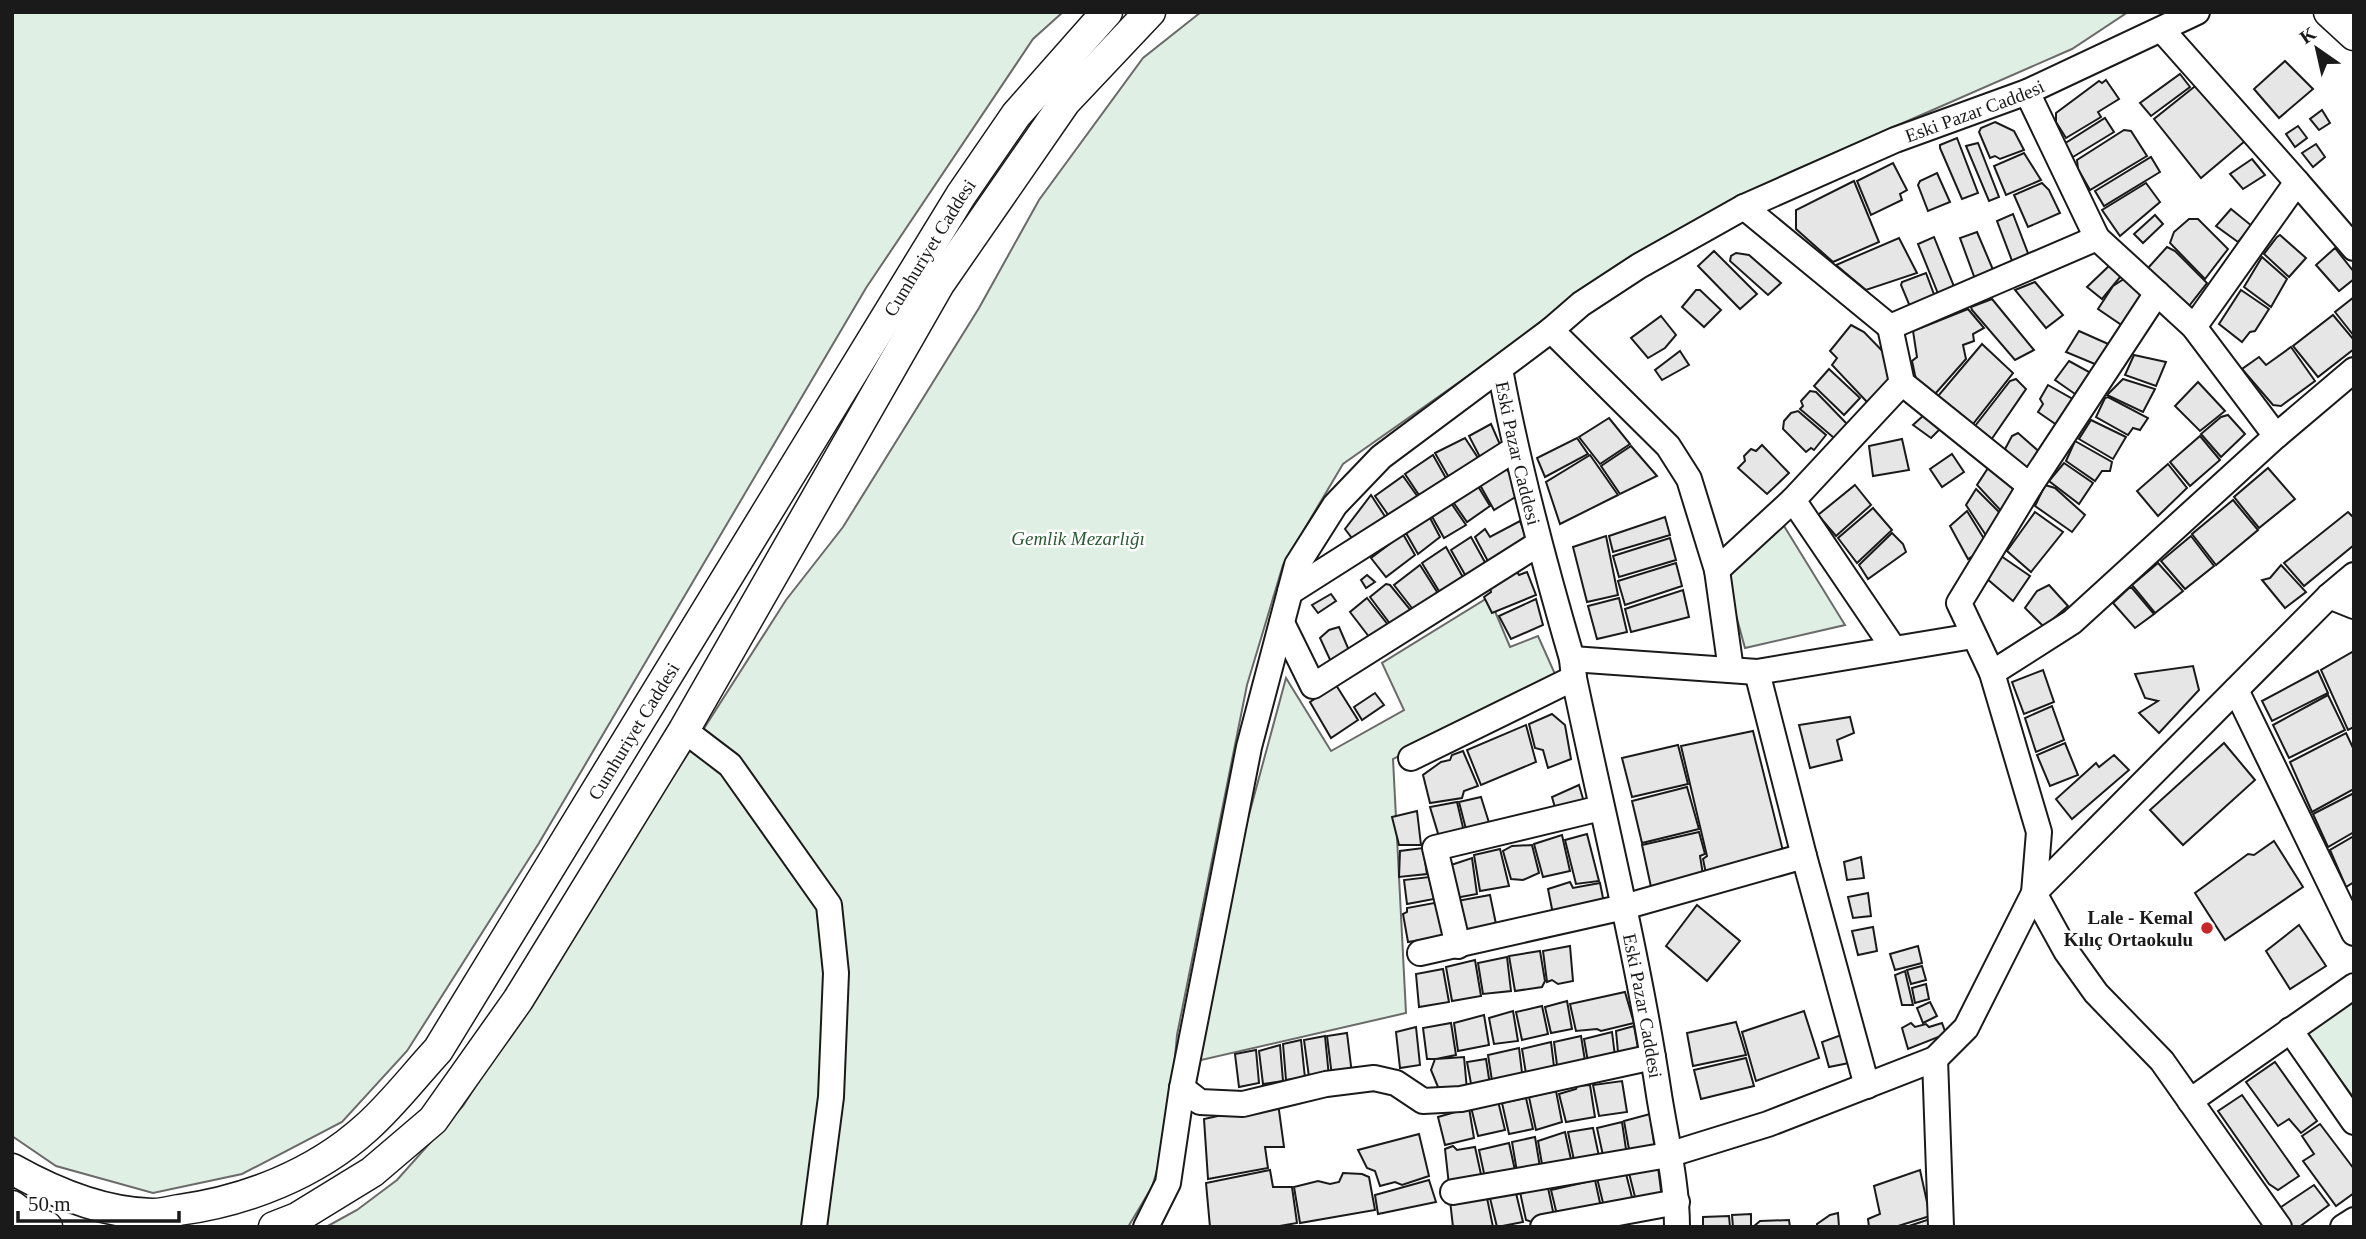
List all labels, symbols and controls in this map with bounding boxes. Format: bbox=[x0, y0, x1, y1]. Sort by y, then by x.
north arrow bbox=[2282, 14, 2352, 84]
text: K bbox=[2296, 22, 2320, 48]
street label: Eski Pazar Caddesi bbox=[1902, 75, 2047, 146]
street label: Cumhuriyet Caddesi bbox=[879, 175, 979, 320]
street label: Eski Pazar Caddesi bbox=[1492, 379, 1545, 527]
park label: Gemlik Mezarlığı bbox=[1011, 528, 1145, 549]
street label: Cumhuriyet Caddesi bbox=[583, 659, 683, 803]
place label: Lale - Kemal Kılıç Ortaokulu bbox=[2064, 907, 2193, 950]
marker: Lale - Kemal Kılıç Ortaokulu bbox=[2199, 920, 2215, 936]
street label: Eski Pazar Caddesi bbox=[1619, 932, 1667, 1080]
scale bar bbox=[18, 1180, 178, 1224]
text: 50 m bbox=[28, 1192, 71, 1216]

